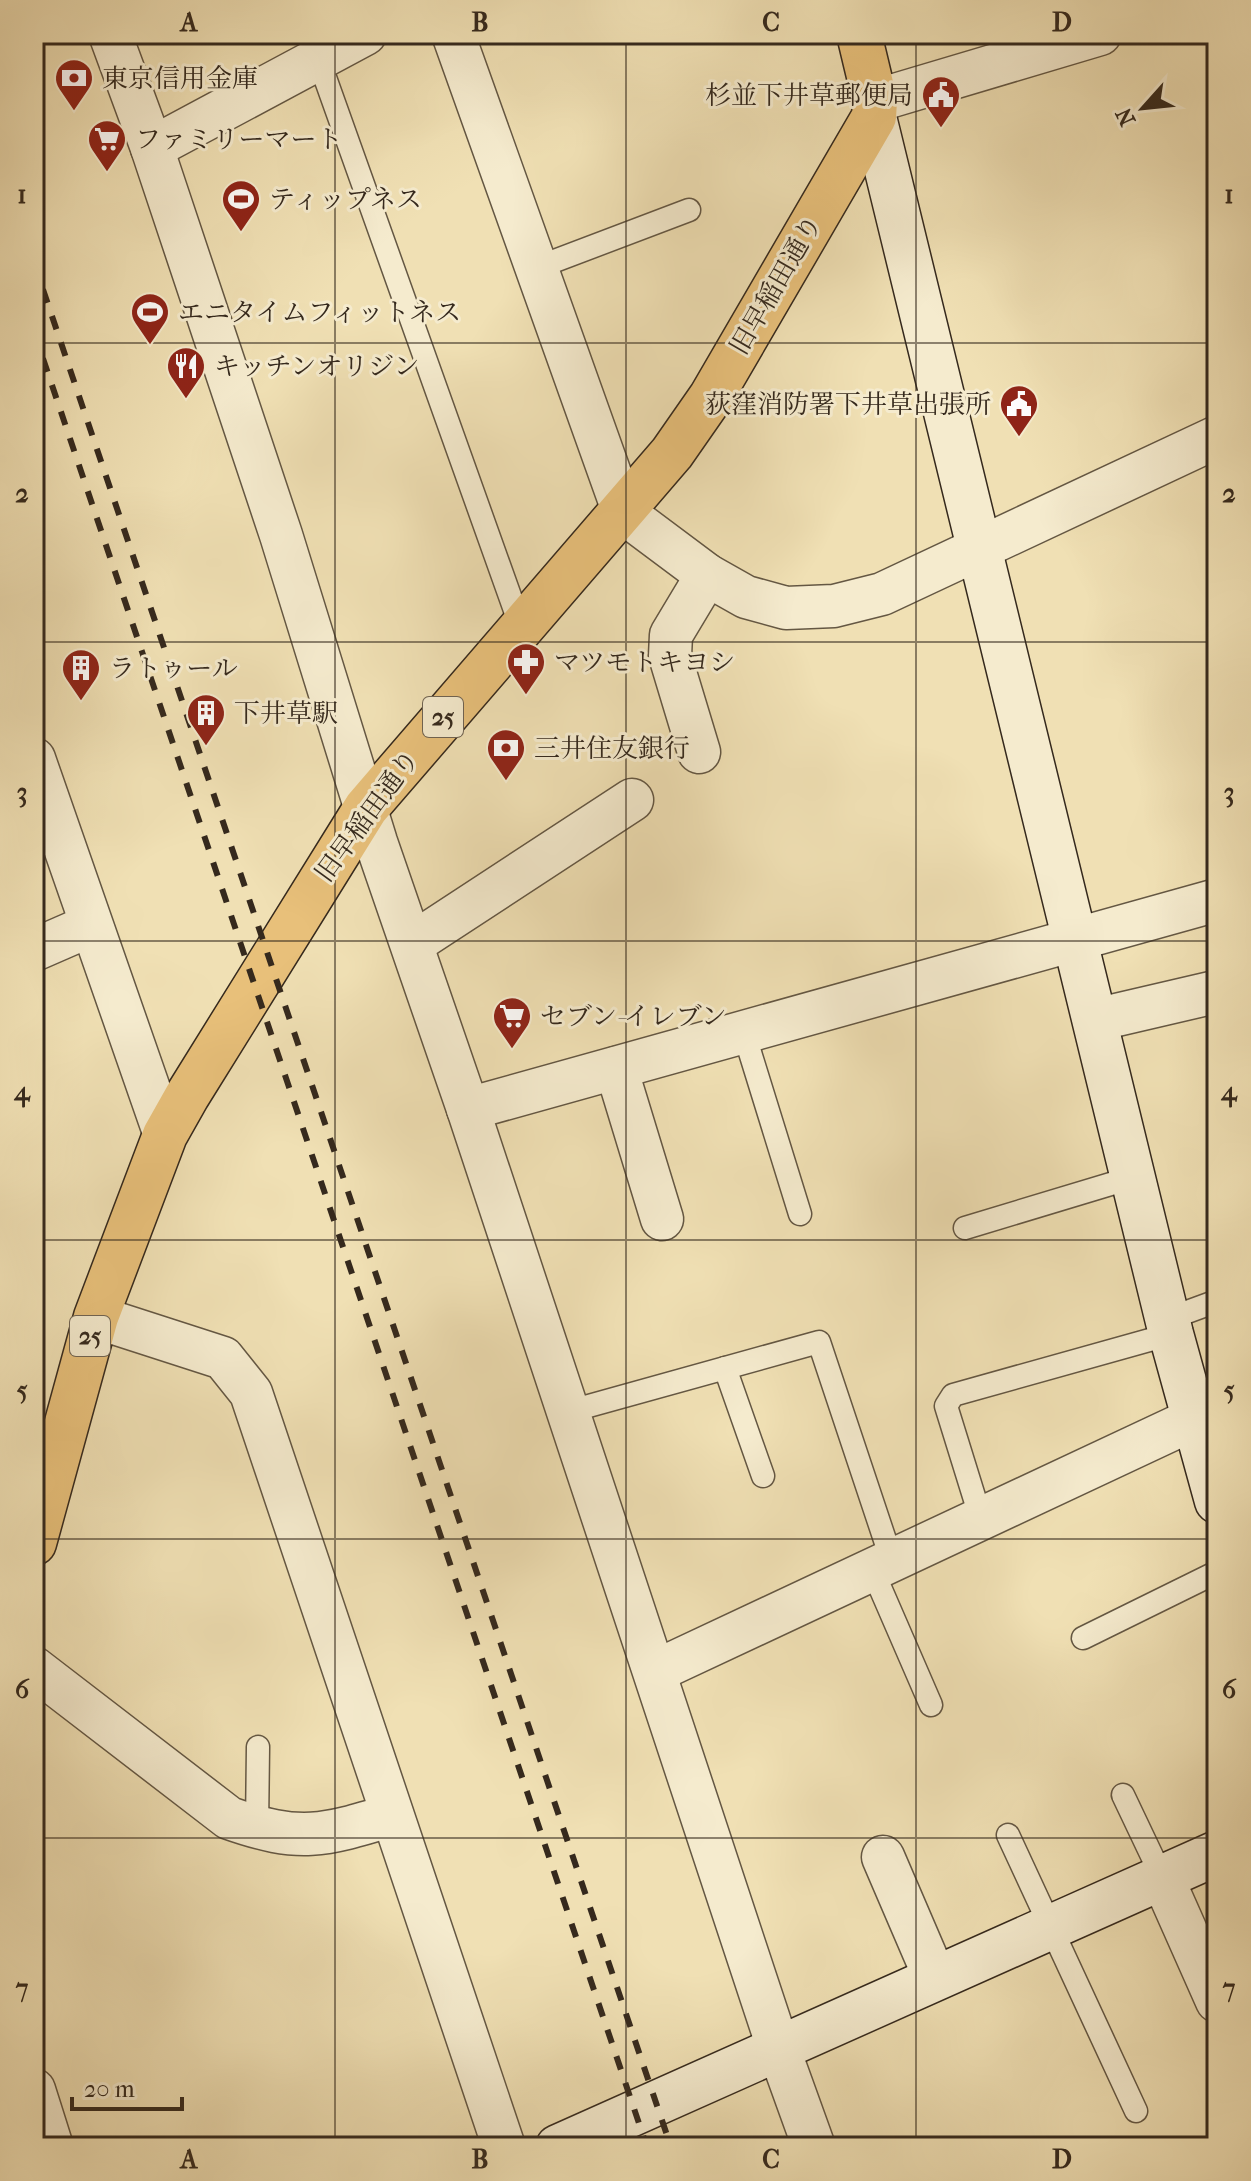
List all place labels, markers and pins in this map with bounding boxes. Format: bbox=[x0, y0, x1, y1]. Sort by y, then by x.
bank icon: 東京信用金庫 bbox=[53, 57, 95, 112]
place label: 東京信用金庫 bbox=[102, 63, 258, 94]
public building icon: 杉並下井草郵便局 bbox=[920, 74, 962, 129]
place label: 杉並下井草郵便局 bbox=[705, 80, 913, 111]
supermarket icon: ファミリーマート bbox=[86, 118, 128, 173]
place label: ファミリーマート bbox=[135, 124, 342, 155]
sports icon: ティップネス bbox=[220, 178, 262, 233]
place label: ティップネス bbox=[269, 184, 422, 215]
sports icon: エニタイムフィットネス bbox=[129, 291, 171, 346]
place label: エニタイムフィットネス bbox=[178, 297, 461, 328]
restaurant icon: キッチンオリジン bbox=[165, 345, 207, 400]
place label: キッチンオリジン bbox=[214, 351, 420, 382]
public building icon: 荻窪消防署下井草出張所 bbox=[998, 383, 1040, 438]
place label: 荻窪消防署下井草出張所 bbox=[705, 389, 991, 420]
pharmacy icon: マツモトキヨシ bbox=[505, 641, 547, 696]
building icon: ラトゥール bbox=[60, 647, 102, 702]
place label: マツモトキヨシ bbox=[554, 647, 735, 678]
place label: ラトゥール bbox=[109, 653, 238, 684]
building icon: 下井草駅 bbox=[185, 692, 227, 747]
place label: 下井草駅 bbox=[234, 698, 338, 729]
bank icon: 三井住友銀行 bbox=[485, 727, 527, 782]
place label: 三井住友銀行 bbox=[534, 733, 690, 764]
supermarket icon: セブン-イレブン bbox=[491, 995, 533, 1050]
place label: セブン-イレブン bbox=[540, 1001, 727, 1032]

